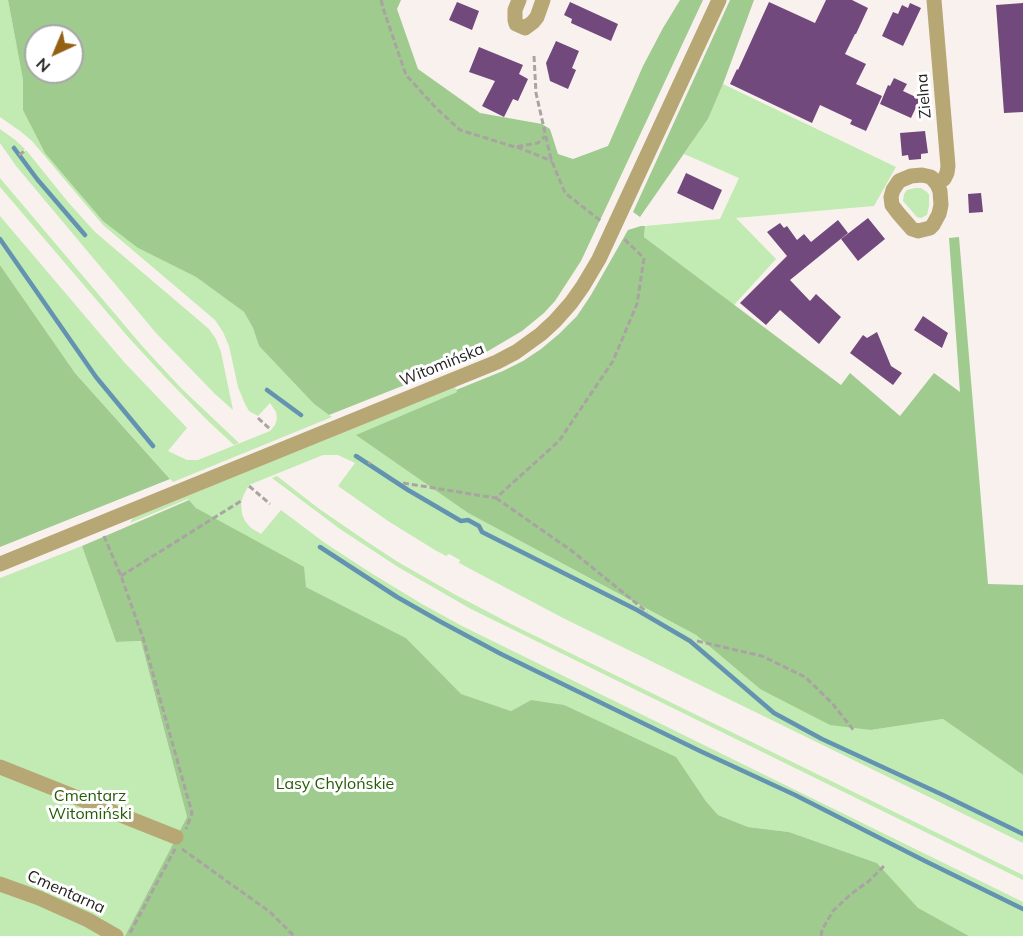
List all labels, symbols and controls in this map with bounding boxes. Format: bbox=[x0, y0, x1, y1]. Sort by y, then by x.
north arrow bbox=[24, 24, 84, 84]
text: N bbox=[32, 54, 54, 77]
street label: Zielna bbox=[912, 73, 936, 119]
street label: Witomińska bbox=[397, 339, 487, 391]
park label: Lasy Chylońskie bbox=[276, 774, 394, 794]
park label: Cmentarz Witomiński bbox=[48, 786, 132, 824]
street label: Cmentarna bbox=[24, 866, 108, 918]

